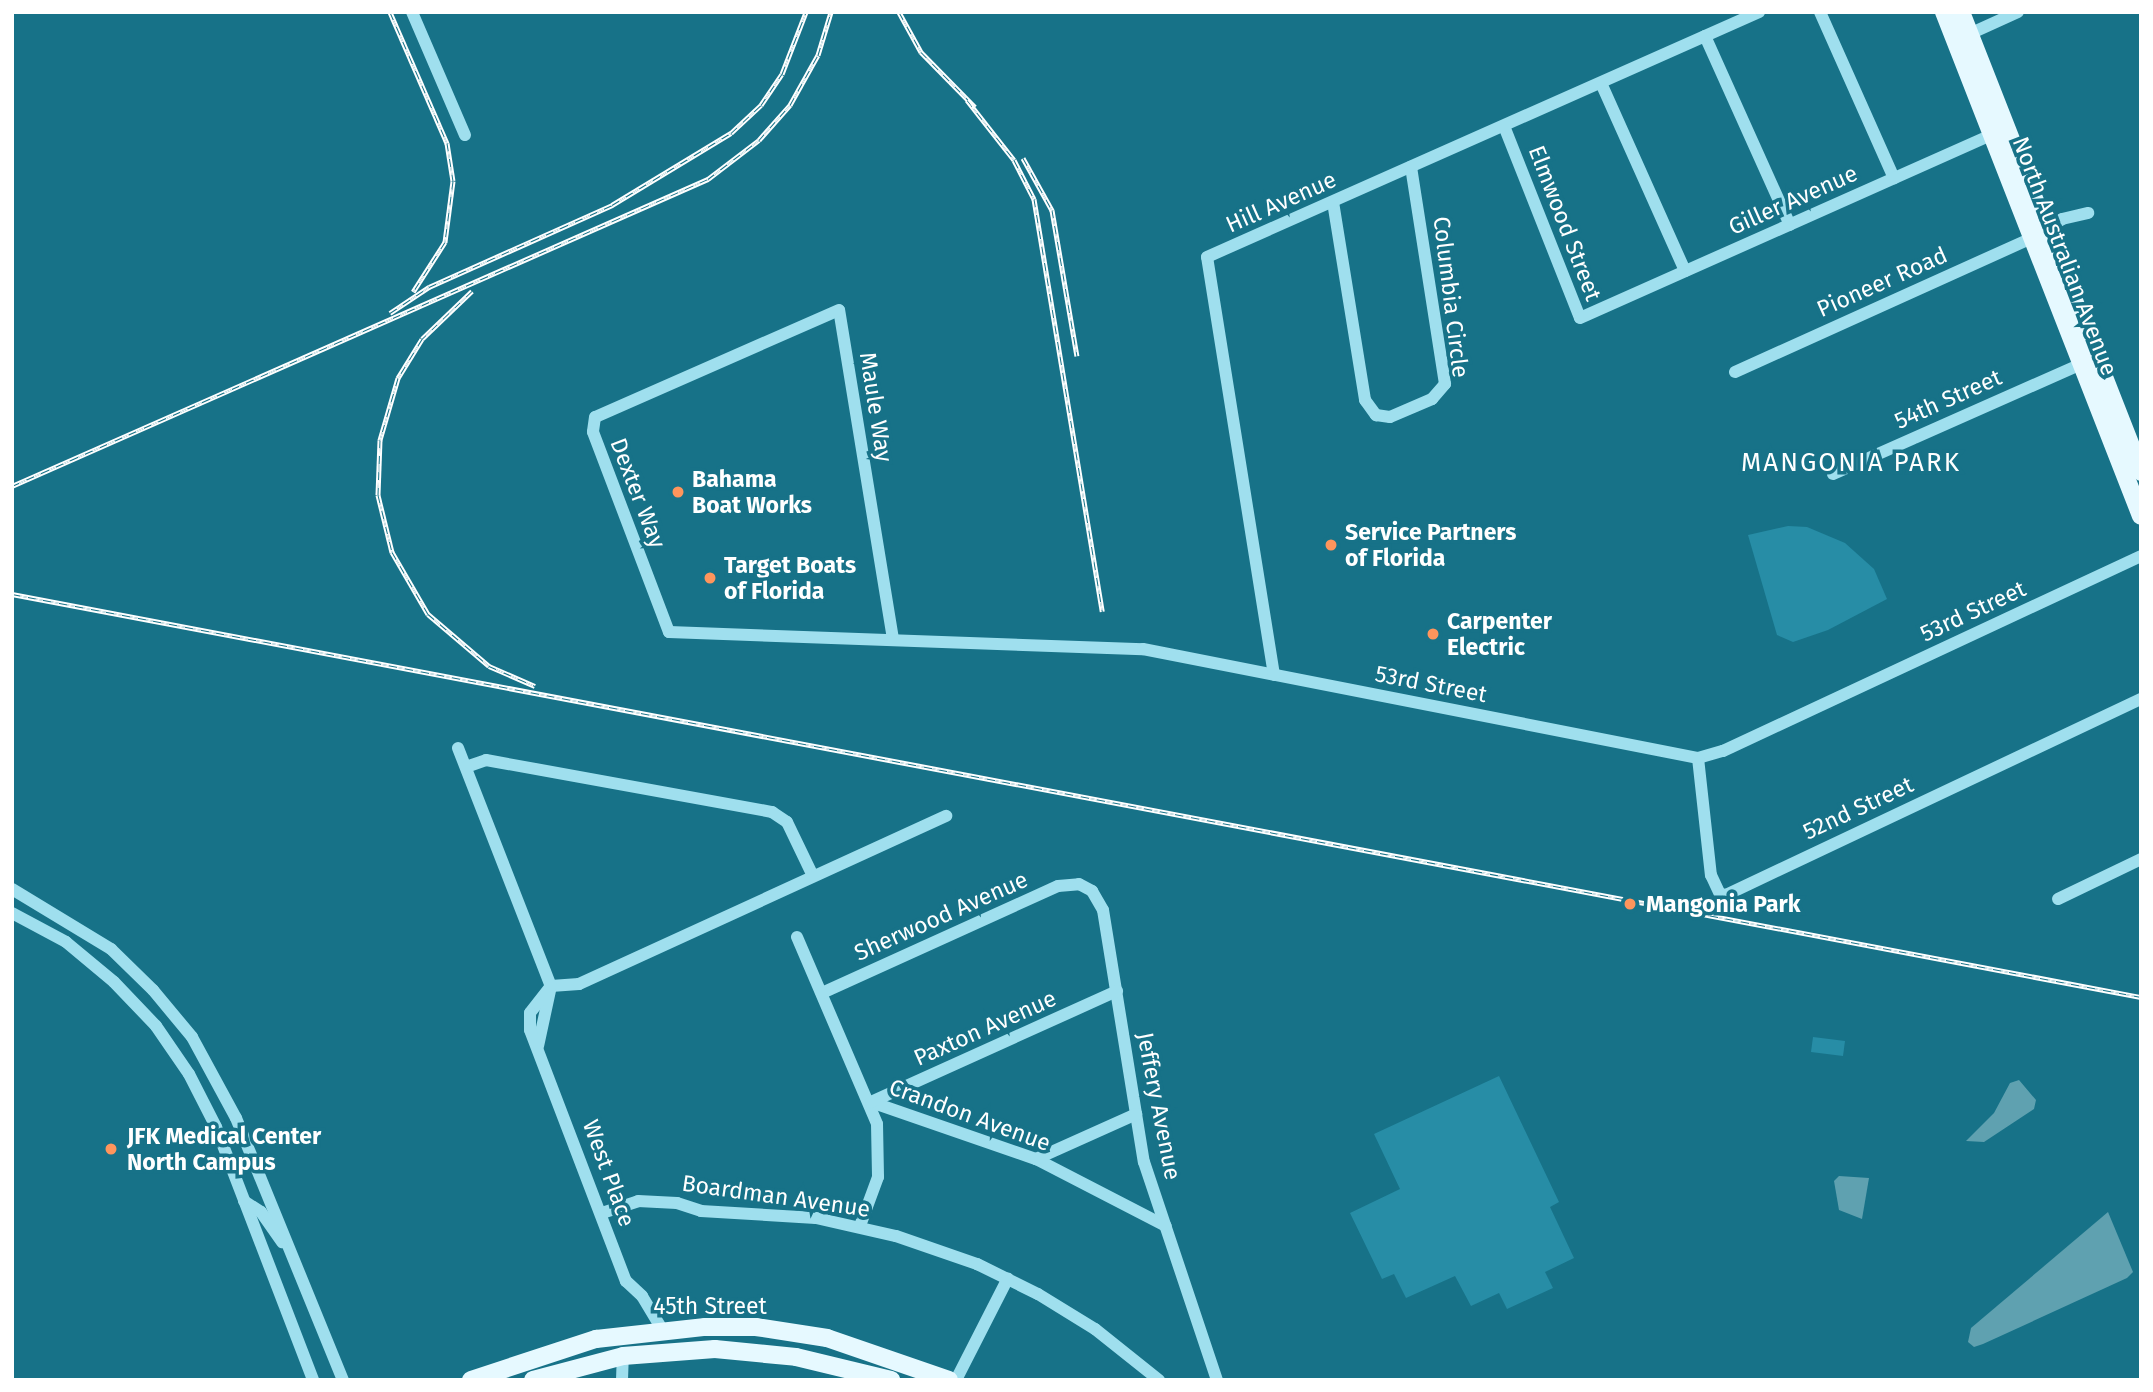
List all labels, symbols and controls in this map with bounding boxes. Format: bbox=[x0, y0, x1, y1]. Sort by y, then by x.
street label: North Australian Avenue bbox=[2007, 133, 2123, 379]
street label: Elmwood Street bbox=[1523, 141, 1607, 305]
street label: Giller Avenue bbox=[1724, 159, 1862, 241]
street label: Hill Avenue bbox=[1221, 165, 1341, 239]
street label: Columbia Circle bbox=[1427, 215, 1475, 379]
street label: Pioneer Road bbox=[1813, 241, 1951, 323]
street label: Maule Way bbox=[854, 350, 898, 464]
street label: 54th Street bbox=[1890, 363, 2006, 435]
street label: Dexter Way bbox=[604, 434, 672, 552]
district label: MANGONIA PARK bbox=[1743, 447, 1959, 479]
place label: Bahama Boat Works bbox=[692, 465, 812, 519]
marker: Bahama Boat Works bbox=[670, 484, 686, 500]
place label: Service Partners of Florida bbox=[1345, 518, 1516, 572]
marker: Service Partners of Florida bbox=[1323, 537, 1339, 553]
place label: Target Boats of Florida bbox=[724, 551, 856, 605]
marker: Target Boats of Florida bbox=[702, 570, 718, 586]
street label: 53rd Street bbox=[1916, 575, 2030, 647]
place label: Carpenter Electric bbox=[1447, 607, 1552, 661]
marker: Carpenter Electric bbox=[1425, 626, 1441, 642]
street label: 53rd Street bbox=[1373, 660, 1489, 708]
street label: 52nd Street bbox=[1799, 770, 1917, 846]
street label: Sherwood Avenue bbox=[850, 865, 1032, 967]
place label: Mangonia Park bbox=[1646, 890, 1800, 918]
marker: Mangonia Park bbox=[1620, 894, 1640, 914]
street label: Paxton Avenue bbox=[909, 984, 1061, 1072]
street label: Jeffery Avenue bbox=[1131, 1030, 1187, 1182]
street label: Crandon Avenue bbox=[886, 1073, 1054, 1157]
street label: West Place bbox=[577, 1116, 641, 1230]
place label: JFK Medical Center North Campus bbox=[127, 1122, 321, 1176]
marker: JFK Medical Center North Campus bbox=[101, 1139, 121, 1159]
street label: Boardman Avenue bbox=[680, 1169, 872, 1223]
street label: 45th Street bbox=[653, 1292, 767, 1320]

